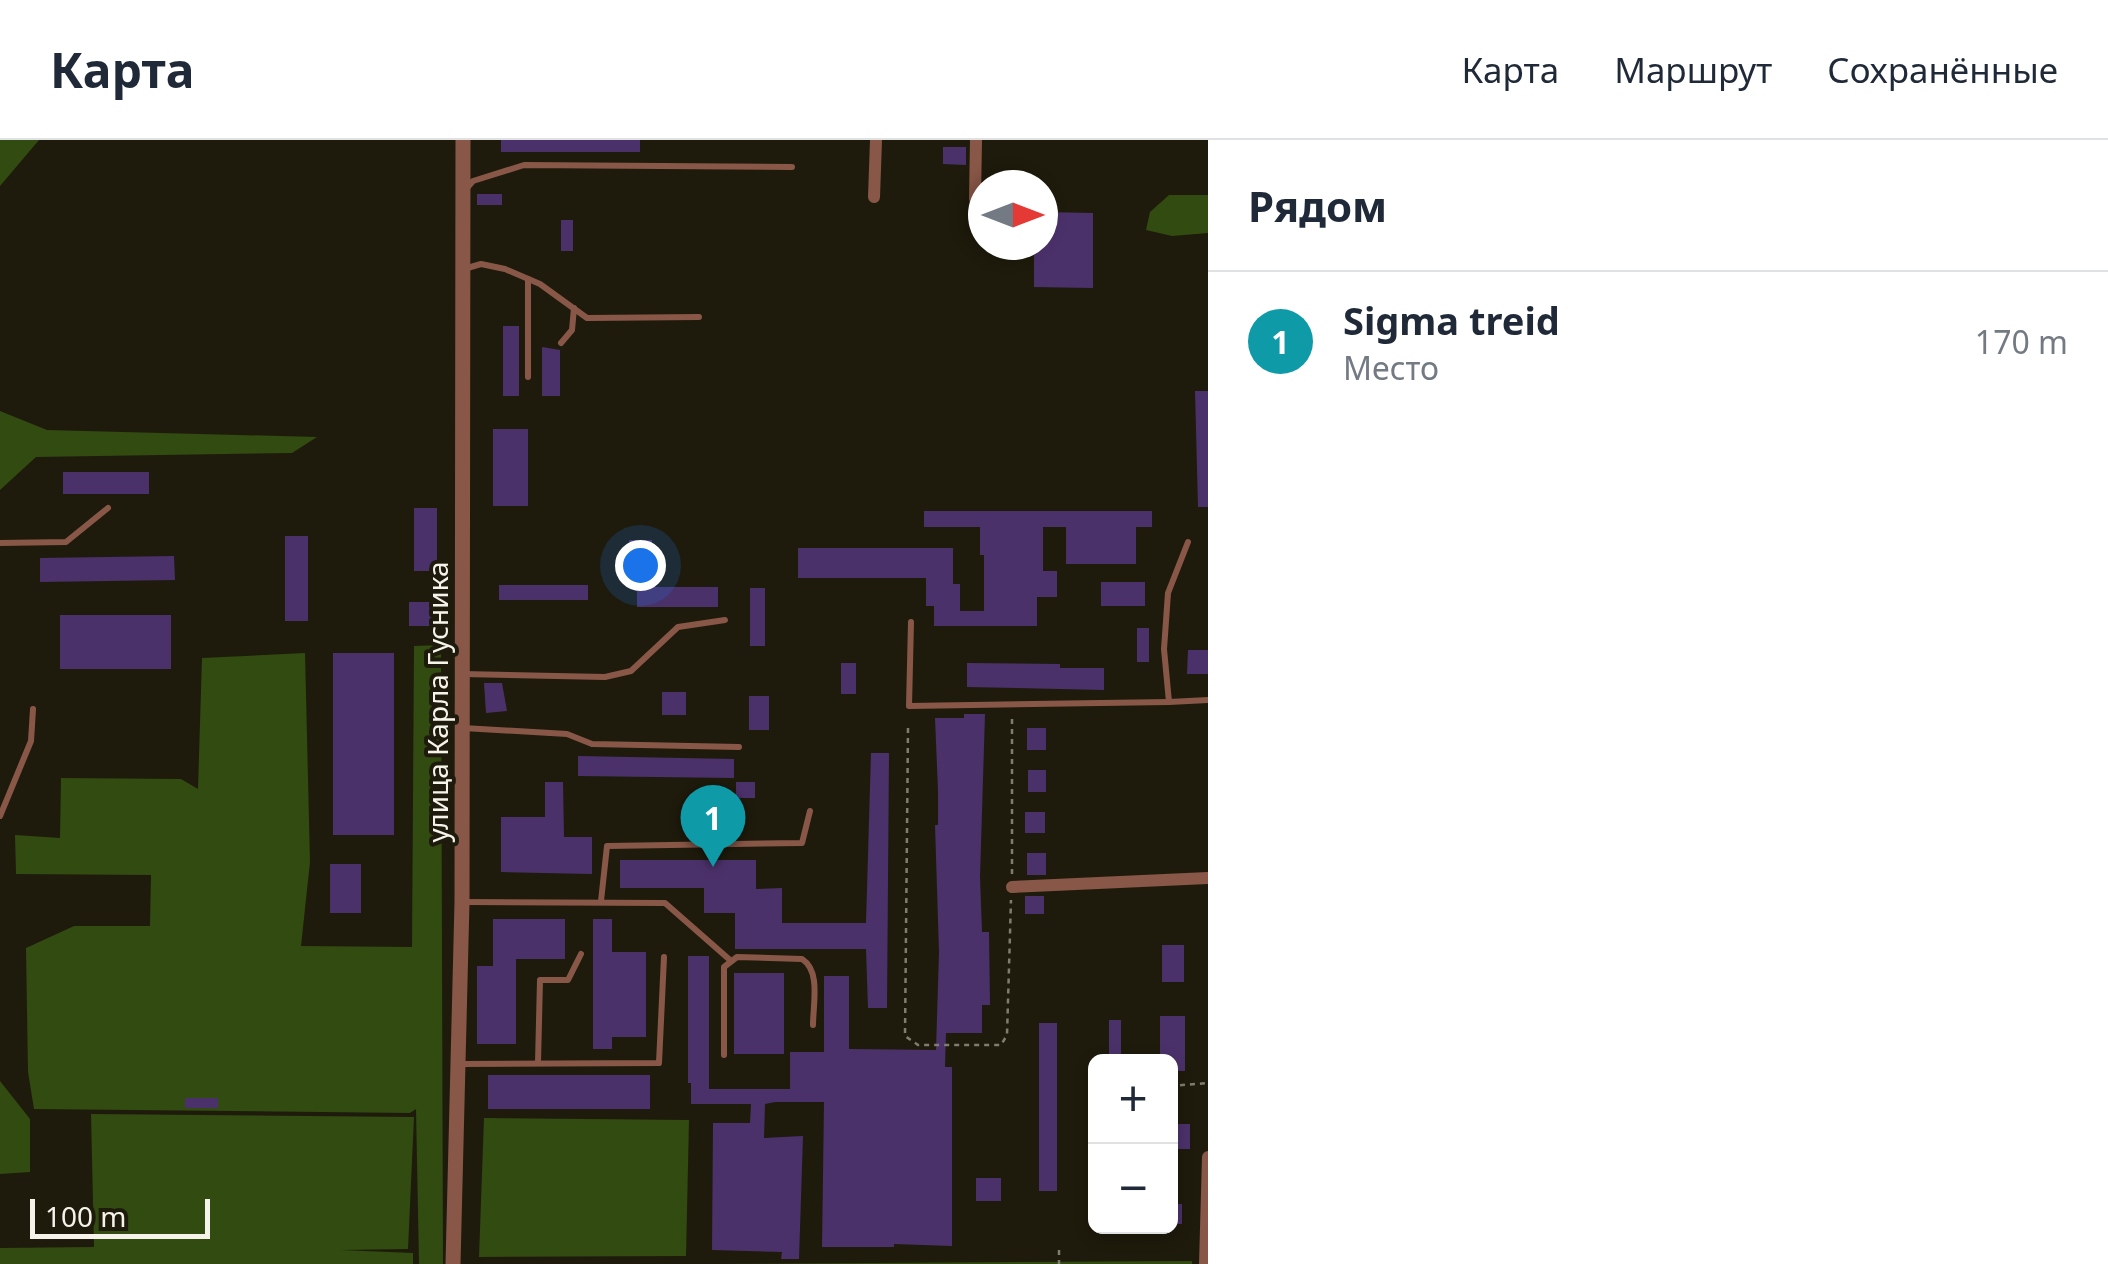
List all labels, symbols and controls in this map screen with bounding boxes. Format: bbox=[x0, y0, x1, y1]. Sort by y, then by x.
text: Карта bbox=[50, 37, 194, 102]
text: Карта bbox=[1462, 46, 1559, 93]
text: Маршрут bbox=[1614, 46, 1772, 93]
text: Сохранённые bbox=[1827, 46, 2058, 93]
north arrow bbox=[968, 170, 1058, 260]
text: Рядом bbox=[1248, 177, 1387, 234]
text: Sigma treid bbox=[1343, 294, 1560, 346]
text: 1 bbox=[1271, 320, 1290, 363]
text: 170 m bbox=[1975, 320, 2068, 363]
text: Место bbox=[1343, 346, 1439, 389]
your location bbox=[615, 540, 666, 591]
street label: улица Карла Гусника bbox=[418, 561, 456, 843]
pin: 1 bbox=[680, 784, 746, 867]
map controls bbox=[1088, 1054, 1178, 1234]
button: + bbox=[1088, 1054, 1178, 1144]
button: − bbox=[1088, 1144, 1178, 1234]
scale bar bbox=[30, 1194, 210, 1238]
text: 100 m bbox=[45, 1197, 127, 1235]

